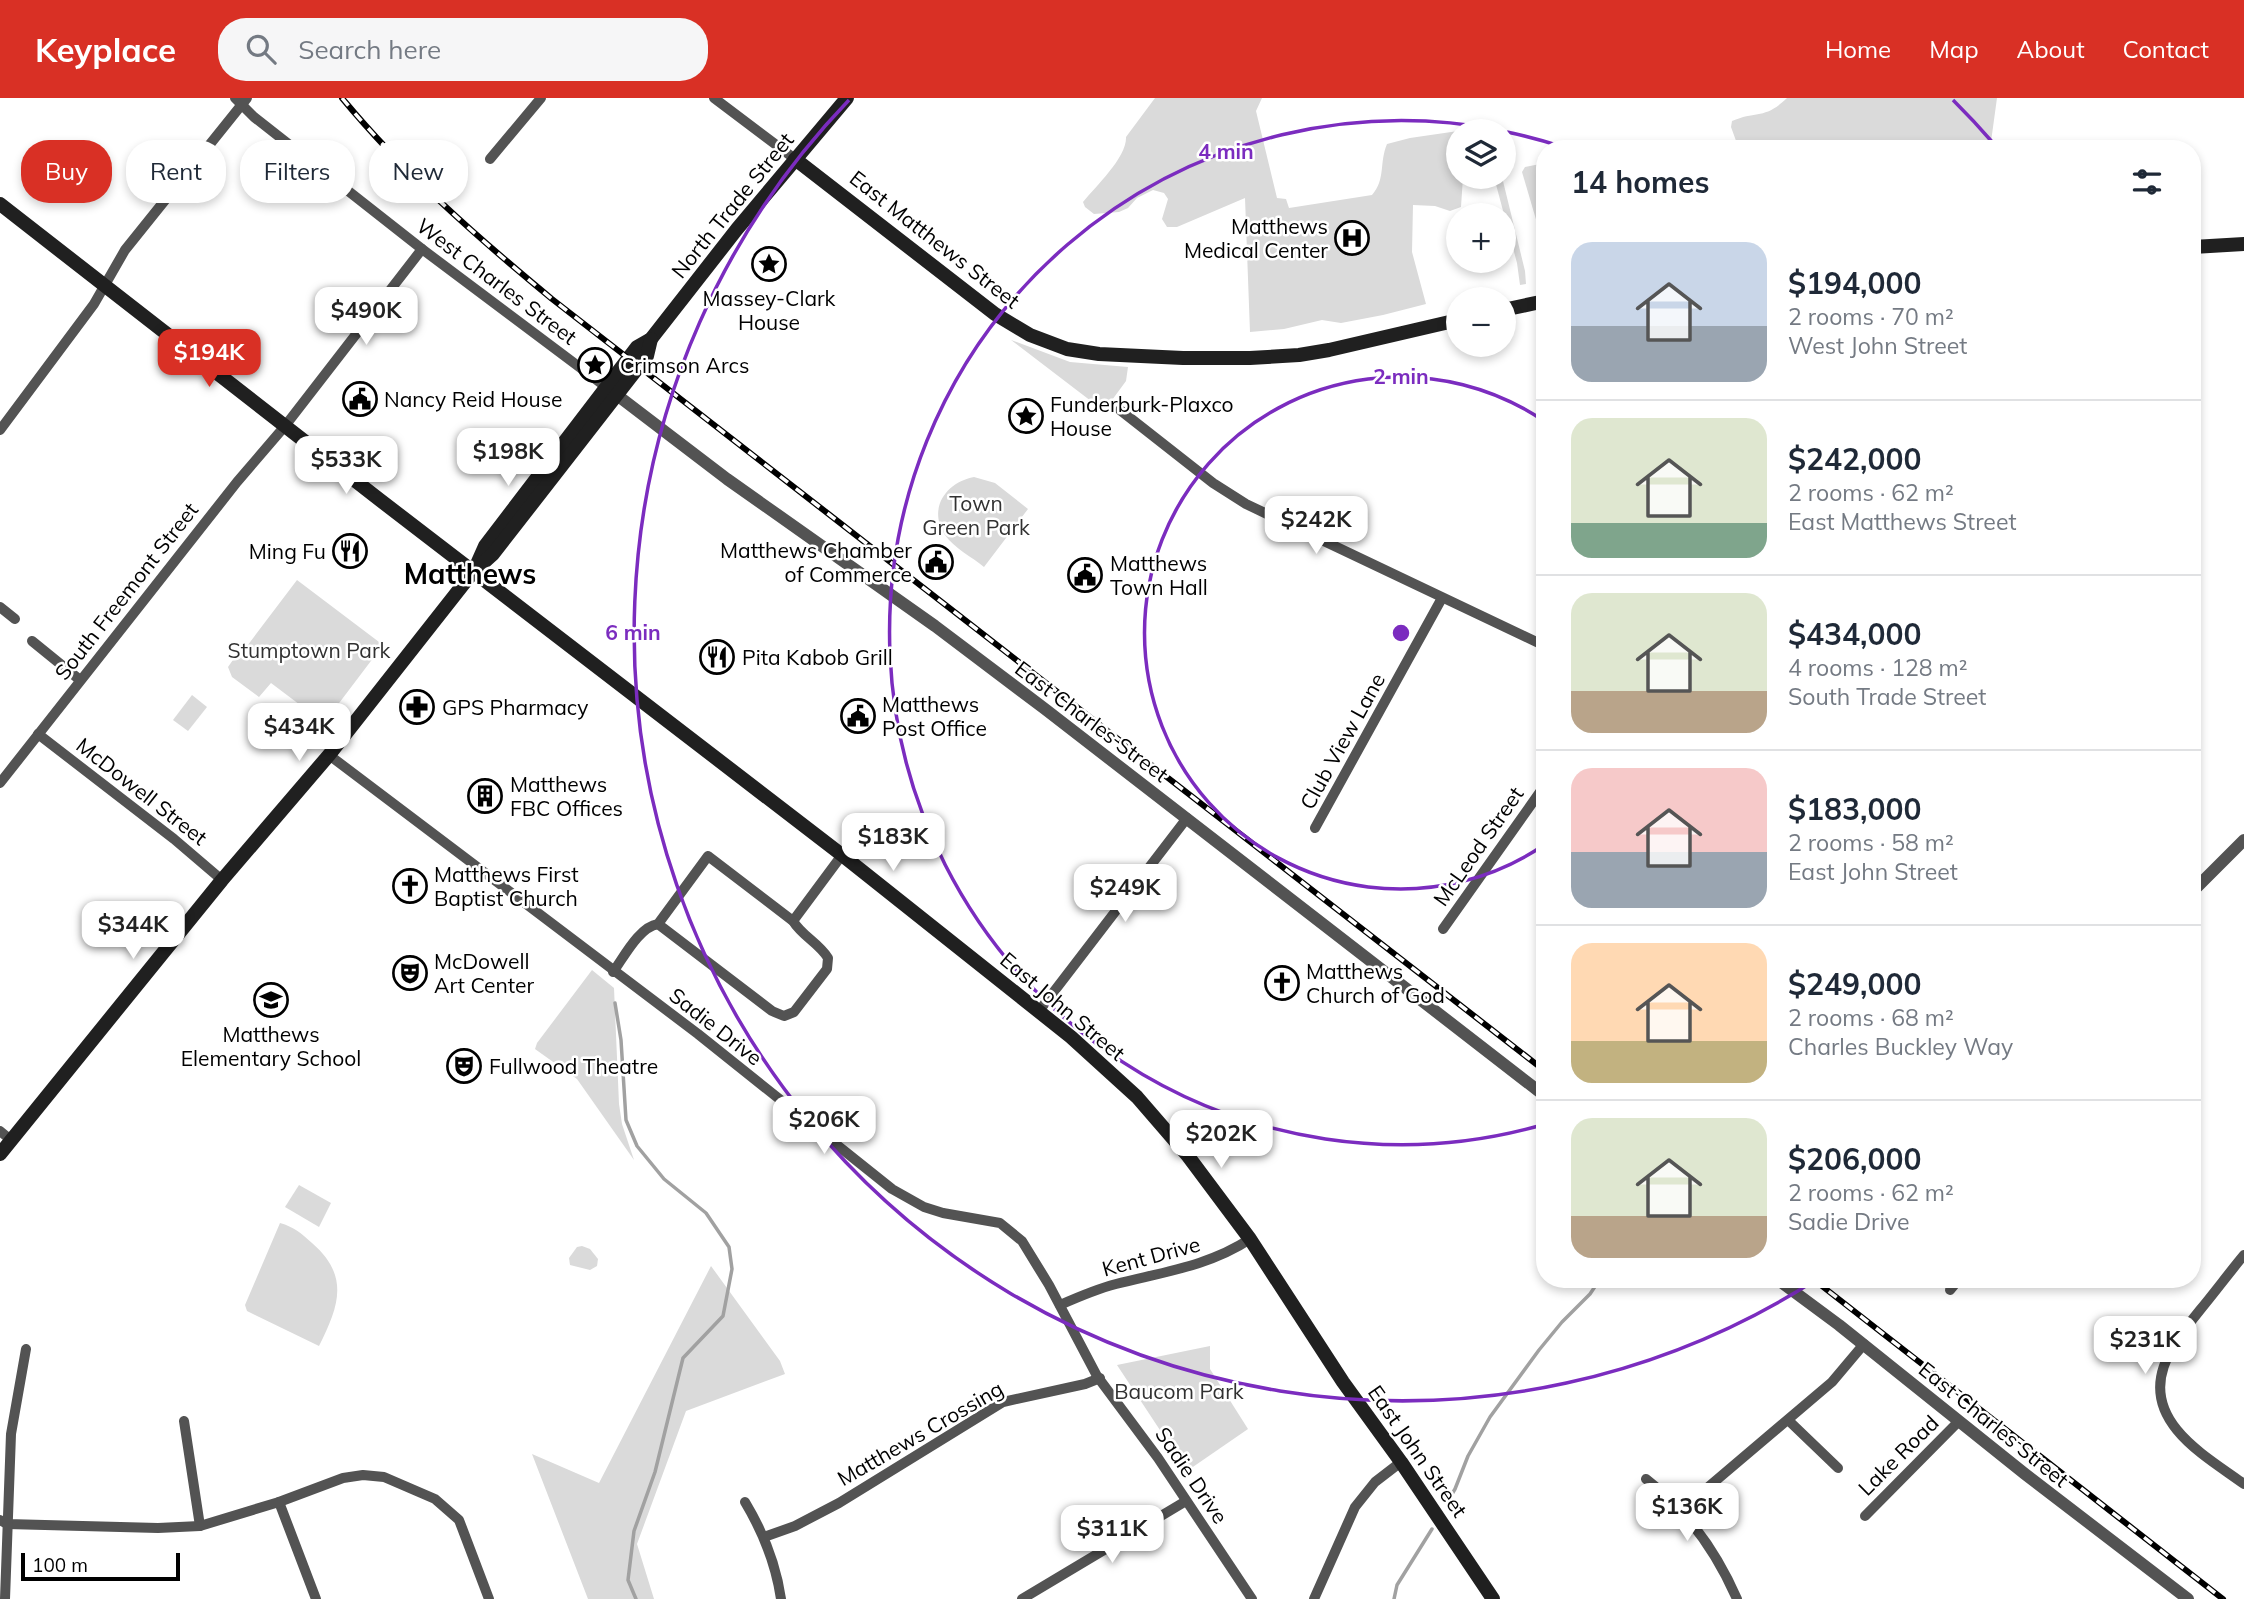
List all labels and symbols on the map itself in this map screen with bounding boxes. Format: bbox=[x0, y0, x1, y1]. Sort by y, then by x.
street label: North Trade Street bbox=[665, 127, 799, 283]
text: 4 min bbox=[1198, 138, 1254, 164]
street label: East Matthews Street bbox=[845, 165, 1025, 313]
street label: West Charles Street bbox=[412, 212, 582, 350]
place label: Matthews Medical Center bbox=[1184, 213, 1328, 263]
hospital icon: Matthews Medical Center bbox=[1333, 219, 1371, 257]
place icon: Massey-Clark House bbox=[750, 245, 788, 283]
place label: Massey-Clark House bbox=[703, 285, 836, 335]
pin: $490K bbox=[317, 288, 415, 347]
pin: $194K bbox=[160, 330, 258, 389]
place icon: Crimson Arcs bbox=[576, 346, 614, 384]
place label: Crimson Arcs bbox=[620, 352, 749, 378]
text: 2 min bbox=[1373, 363, 1429, 389]
public building icon: Nancy Reid House bbox=[341, 380, 379, 418]
place label: Nancy Reid House bbox=[384, 386, 563, 412]
place label: Funderburk-Plaxco House bbox=[1050, 391, 1234, 441]
place icon: Funderburk-Plaxco House bbox=[1007, 397, 1045, 435]
pin: $198K bbox=[459, 428, 557, 488]
pin: $533K bbox=[297, 436, 395, 496]
park label: Town Green Park bbox=[922, 490, 1030, 540]
pin: $242K bbox=[1267, 496, 1365, 556]
street label: South Freemont Street bbox=[49, 497, 203, 685]
restaurant icon: Ming Fu bbox=[331, 532, 369, 570]
place label: Matthews Chamber of Commerce bbox=[720, 537, 912, 587]
place label: Ming Fu bbox=[249, 538, 326, 564]
public building icon: Matthews Chamber of Commerce bbox=[917, 543, 955, 581]
place label: Matthews Town Hall bbox=[1110, 550, 1208, 600]
district label: Matthews bbox=[404, 556, 536, 591]
public building icon: Matthews Town Hall bbox=[1066, 556, 1104, 594]
text: 6 min bbox=[605, 619, 661, 645]
centre of rings bbox=[1389, 621, 1413, 645]
park label: Stumptown Park bbox=[228, 637, 391, 663]
restaurant icon: Pita Kabob Grill bbox=[698, 638, 736, 676]
place label: Pita Kabob Grill bbox=[742, 644, 893, 670]
street label: East Charles Street bbox=[1010, 655, 1174, 787]
street label: Club View Lane bbox=[1294, 668, 1390, 814]
pharmacy icon: GPS Pharmacy bbox=[398, 688, 436, 726]
place label: Matthews Post Office bbox=[882, 691, 987, 741]
place label: GPS Pharmacy bbox=[442, 694, 588, 720]
public building icon: Matthews Post Office bbox=[839, 697, 877, 735]
pin: $434K bbox=[250, 704, 348, 763]
street label: McDowell Street bbox=[71, 732, 213, 850]
place label: Matthews FBC Offices bbox=[510, 771, 623, 821]
building icon: Matthews FBC Offices bbox=[466, 777, 504, 815]
street label: McLeod Street bbox=[1427, 781, 1529, 911]
pin: $183K bbox=[844, 814, 942, 873]
place label: Matthews First Baptist Church bbox=[434, 861, 579, 911]
pin: $249K bbox=[1076, 864, 1174, 924]
church icon: Matthews First Baptist Church bbox=[391, 867, 429, 905]
pin: $344K bbox=[84, 902, 182, 961]
street label: East John Street bbox=[995, 946, 1131, 1066]
place label: McDowell Art Center bbox=[434, 948, 534, 998]
theatre icon: McDowell Art Center bbox=[391, 954, 429, 992]
place label: Matthews Church of God bbox=[1306, 958, 1445, 1008]
church icon: Matthews Church of God bbox=[1263, 964, 1301, 1002]
school or university icon: Matthews Elementary School bbox=[252, 981, 290, 1019]
street label: Sadie Drive bbox=[664, 982, 768, 1070]
place label: Matthews Elementary School bbox=[181, 1021, 361, 1071]
theatre icon: Fullwood Theatre bbox=[445, 1047, 483, 1085]
place label: Fullwood Theatre bbox=[489, 1053, 658, 1079]
pin: $206K bbox=[775, 1096, 873, 1156]
pin: $202K bbox=[1172, 1110, 1270, 1170]
street label: Kent Drive bbox=[1099, 1230, 1203, 1282]
pin: $231K bbox=[2096, 1316, 2194, 1376]
street label: East Charles Street bbox=[1914, 1356, 2074, 1492]
street label: Matthews Crossing bbox=[832, 1375, 1008, 1491]
park label: Baucom Park bbox=[1114, 1378, 1244, 1404]
street label: East John Street bbox=[1363, 1380, 1473, 1522]
street label: Lake Road bbox=[1852, 1409, 1944, 1501]
street label: Sadie Drive bbox=[1150, 1422, 1234, 1528]
pin: $136K bbox=[1638, 1484, 1736, 1543]
pin: $311K bbox=[1063, 1506, 1161, 1565]
scale bar bbox=[21, 1550, 180, 1582]

